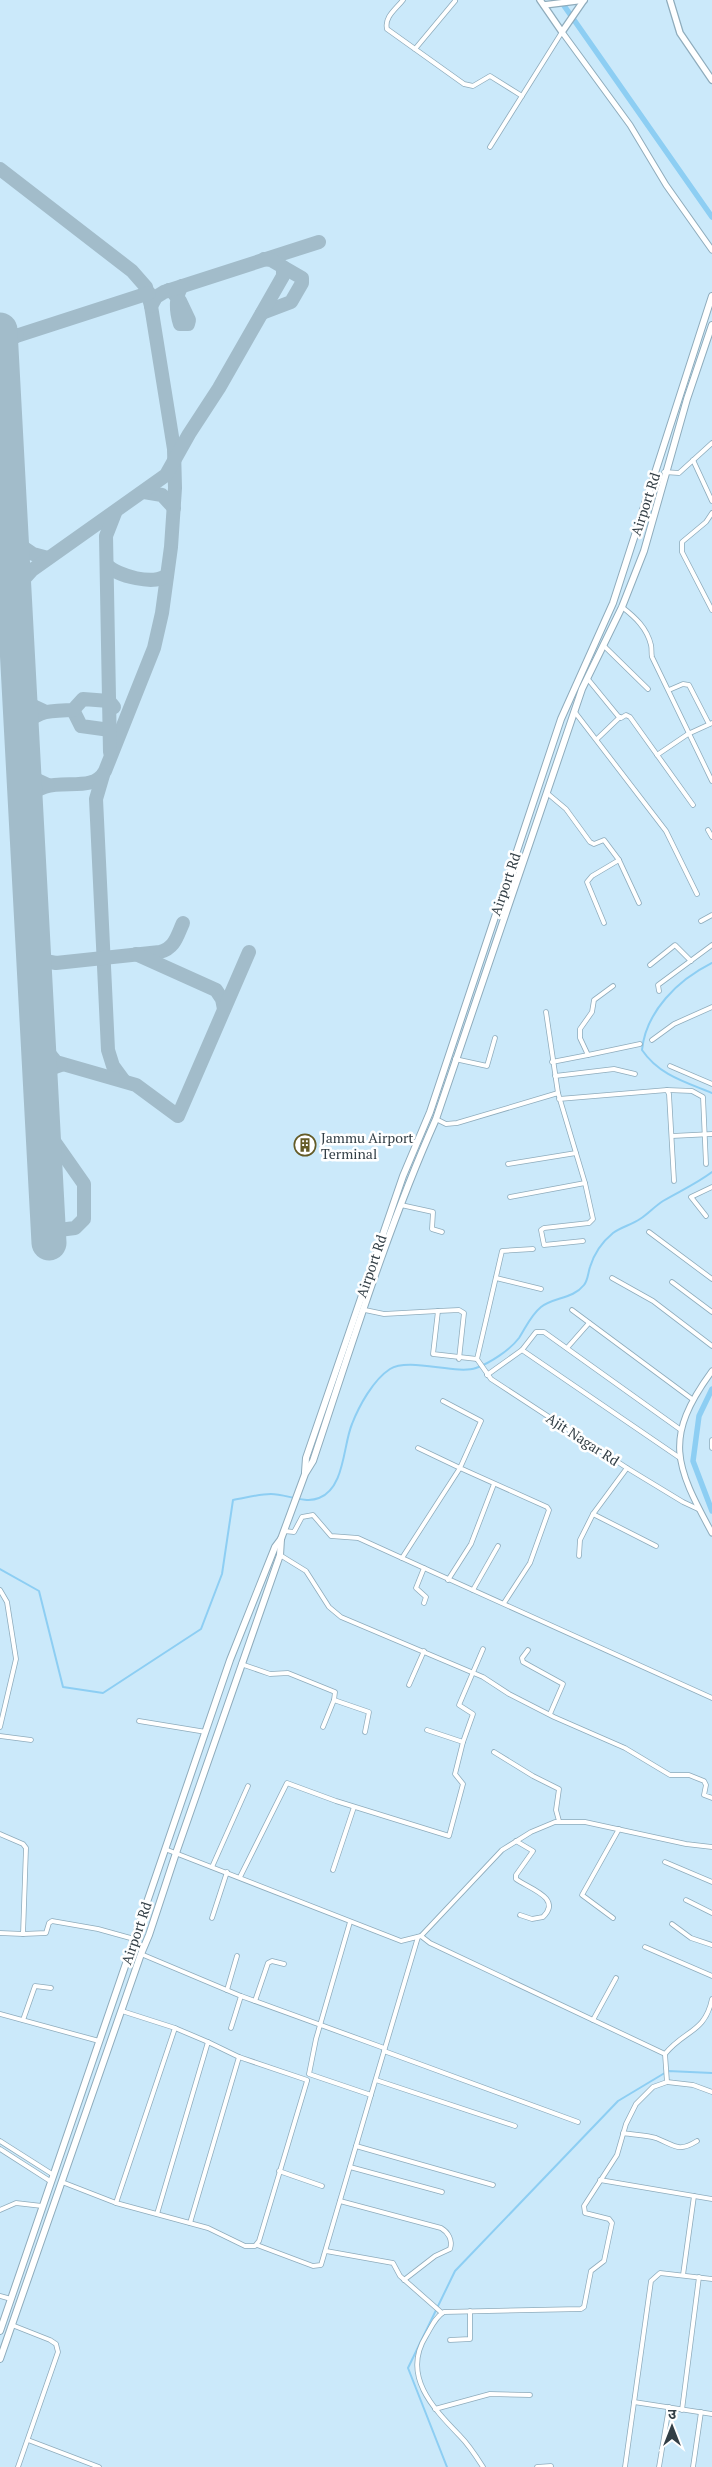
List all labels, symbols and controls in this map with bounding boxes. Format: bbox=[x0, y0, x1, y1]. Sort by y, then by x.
street label: Airport Rd bbox=[626, 470, 664, 538]
street label: Airport Rd bbox=[485, 850, 525, 918]
place label: Jammu Airport Terminal bbox=[321, 1128, 414, 1163]
building icon: Jammu Airport Terminal bbox=[293, 1133, 317, 1157]
street label: Airport Rd bbox=[351, 1232, 391, 1300]
street label: Ajit Nagar Rd bbox=[543, 1408, 623, 1470]
street label: Airport Rd bbox=[116, 1899, 156, 1967]
north arrow bbox=[647, 2402, 697, 2452]
text: उ bbox=[668, 2404, 677, 2423]

